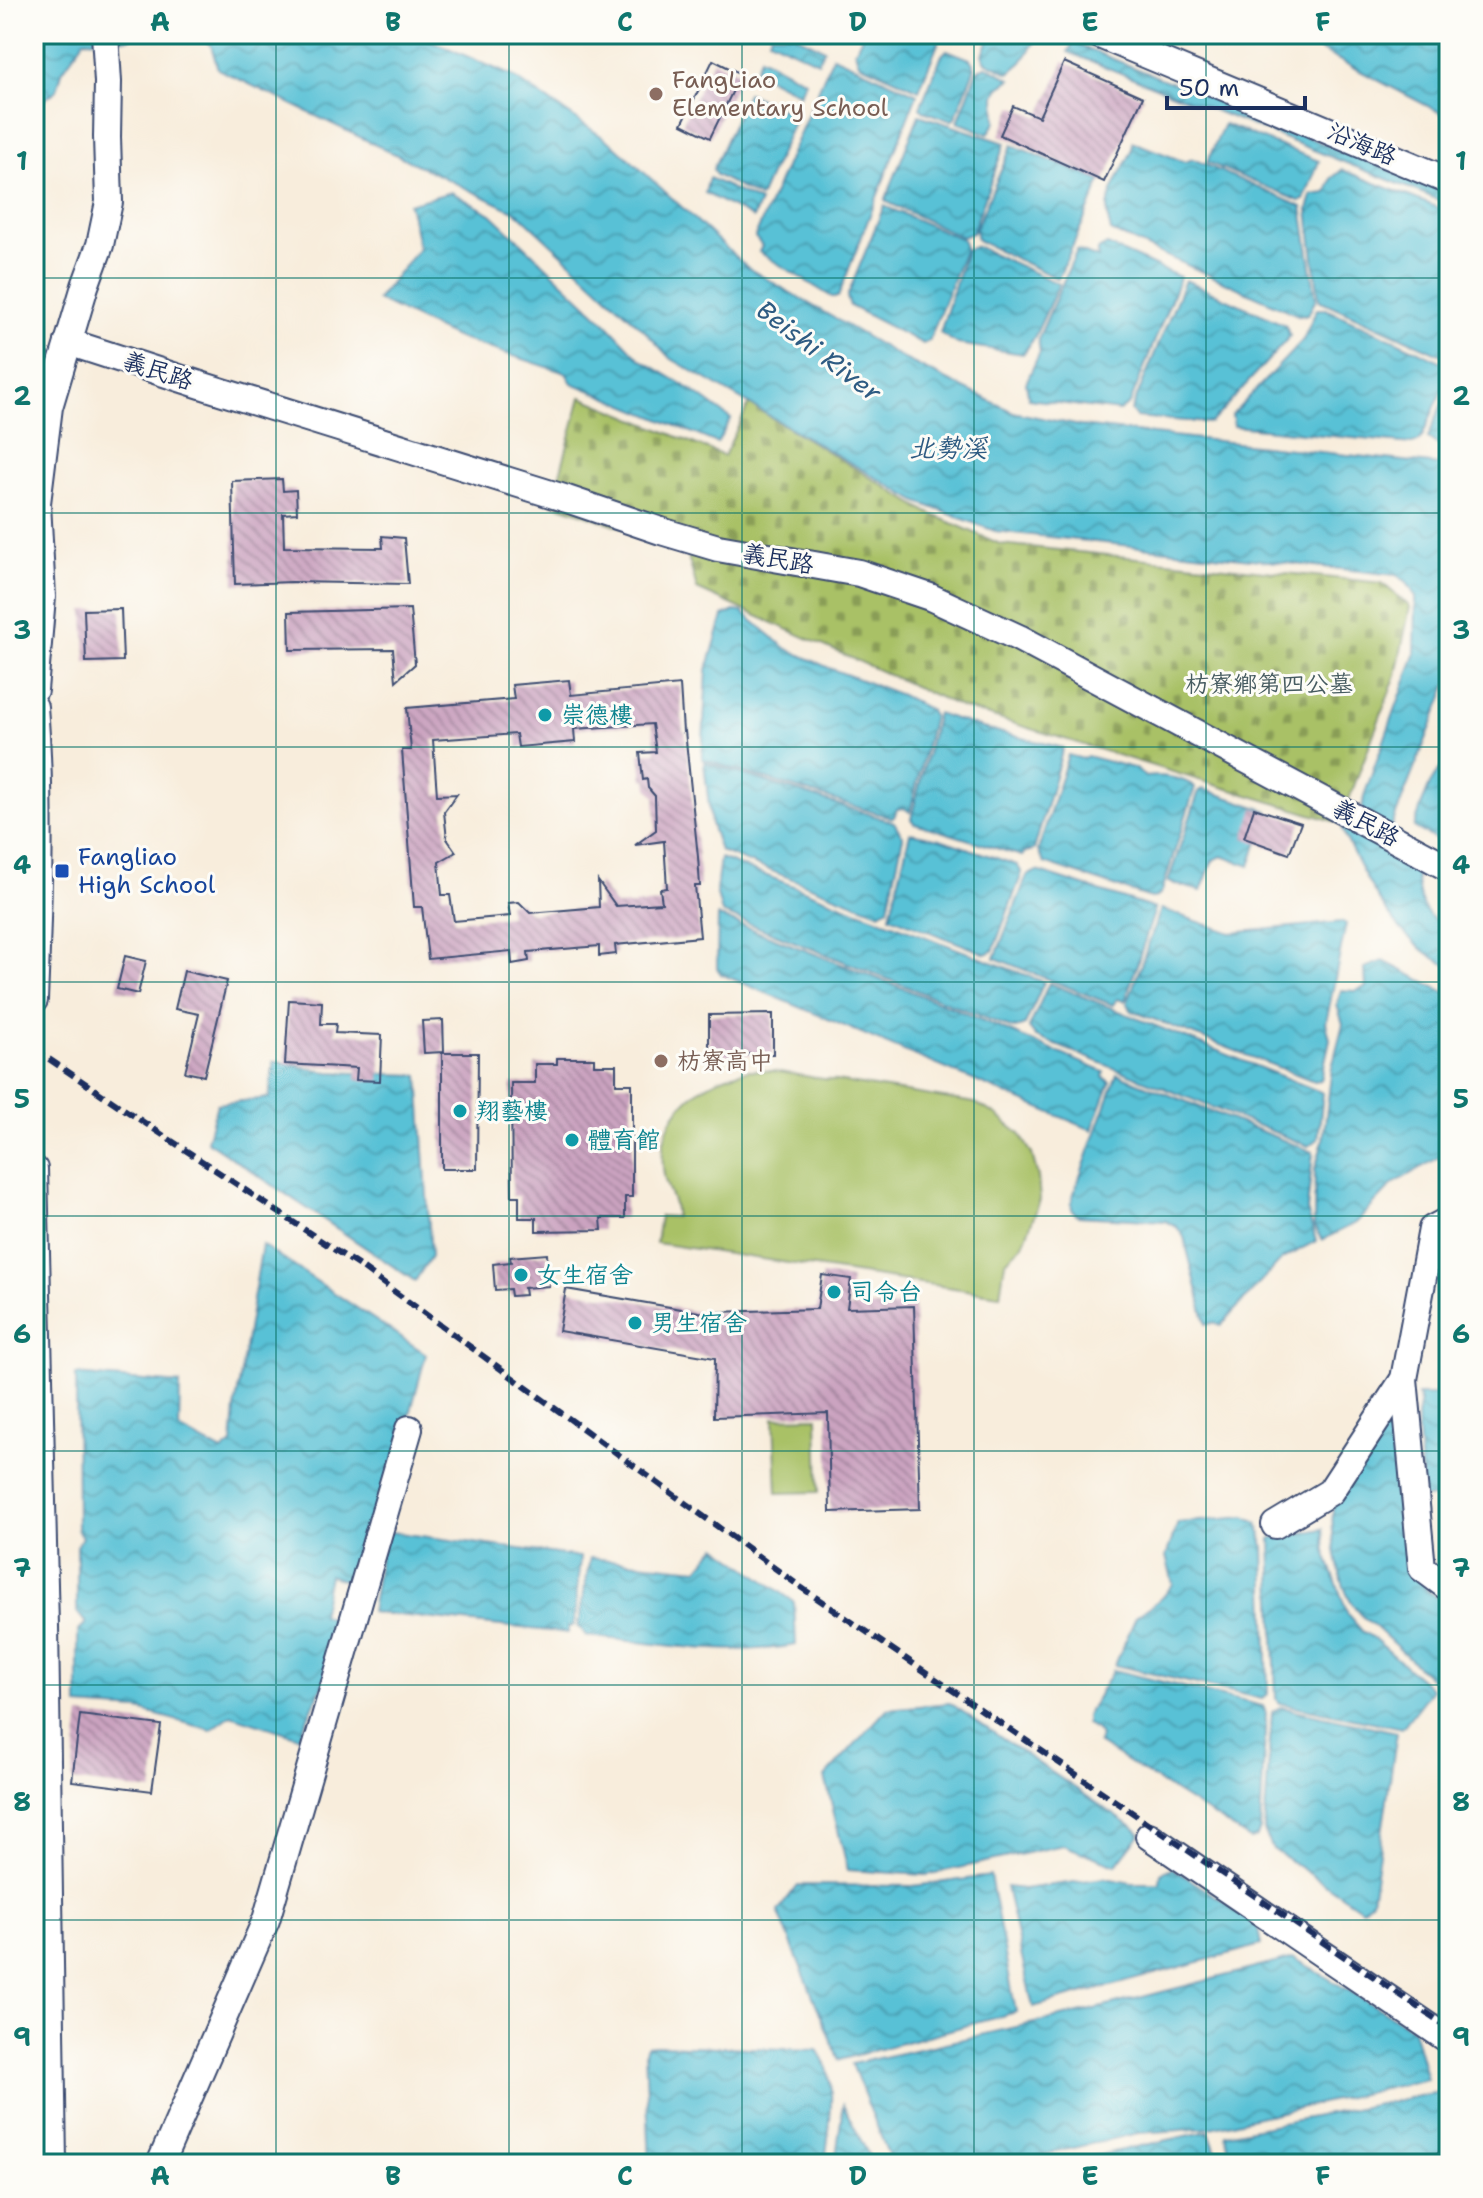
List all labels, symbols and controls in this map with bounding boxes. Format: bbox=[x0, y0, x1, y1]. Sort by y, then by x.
text: A bbox=[150, 4, 170, 39]
text: B bbox=[385, 4, 401, 39]
text: C bbox=[617, 4, 633, 39]
text: D bbox=[849, 4, 867, 39]
text: E bbox=[1081, 4, 1099, 39]
text: F bbox=[1315, 4, 1331, 39]
scale bar bbox=[1167, 60, 1305, 110]
place label: FangLiao Elementary School bbox=[672, 64, 889, 124]
text: 50 m bbox=[1179, 72, 1239, 104]
marker: FangLiao Elementary School bbox=[647, 85, 665, 103]
street label: 沿海路 bbox=[1323, 115, 1401, 173]
text: 1 bbox=[16, 143, 28, 178]
text: 1 bbox=[1455, 143, 1467, 178]
water label: Beishi River bbox=[750, 292, 890, 410]
street label: 義民路 bbox=[119, 345, 197, 397]
text: 2 bbox=[13, 378, 31, 413]
text: 2 bbox=[1452, 378, 1470, 413]
water label: 北勢溪 bbox=[909, 430, 989, 465]
street label: 義民路 bbox=[740, 537, 816, 581]
text: 3 bbox=[13, 612, 31, 647]
text: 3 bbox=[1452, 612, 1470, 647]
park label: 枋寮鄉第四公墓 bbox=[1185, 668, 1353, 700]
place label: 崇德樓 bbox=[561, 699, 633, 731]
marker: 崇德樓 bbox=[536, 706, 554, 724]
street label: 義民路 bbox=[1327, 792, 1405, 854]
place label: Fangliao High School bbox=[78, 841, 216, 901]
text: 4 bbox=[13, 847, 31, 882]
text: 4 bbox=[1452, 847, 1470, 882]
marker: Fangliao High School bbox=[53, 862, 71, 880]
place label: 枋寮高中 bbox=[677, 1045, 773, 1077]
marker: 枋寮高中 bbox=[652, 1052, 670, 1070]
text: 5 bbox=[14, 1081, 30, 1116]
text: 5 bbox=[1453, 1081, 1469, 1116]
place label: 翔藝樓 bbox=[476, 1095, 548, 1127]
marker: 翔藝樓 bbox=[451, 1102, 469, 1120]
place label: 體育館 bbox=[588, 1124, 660, 1156]
marker: 體育館 bbox=[563, 1131, 581, 1149]
place label: 女生宿舍 bbox=[537, 1259, 633, 1291]
marker: 女生宿舍 bbox=[512, 1266, 530, 1284]
place label: 司令台 bbox=[850, 1276, 922, 1308]
marker: 司令台 bbox=[825, 1283, 843, 1301]
place label: 男生宿舍 bbox=[651, 1307, 747, 1339]
marker: 男生宿舍 bbox=[626, 1314, 644, 1332]
text: 6 bbox=[13, 1316, 31, 1351]
text: 6 bbox=[1452, 1316, 1470, 1351]
text: 7 bbox=[13, 1550, 31, 1585]
text: 7 bbox=[1452, 1550, 1470, 1585]
text: 8 bbox=[13, 1784, 31, 1819]
text: 8 bbox=[1452, 1784, 1470, 1819]
text: 9 bbox=[13, 2019, 31, 2054]
text: 9 bbox=[1452, 2019, 1470, 2054]
text: A bbox=[150, 2158, 170, 2193]
text: B bbox=[385, 2158, 401, 2193]
text: C bbox=[617, 2158, 633, 2193]
text: D bbox=[849, 2158, 867, 2193]
text: E bbox=[1081, 2158, 1099, 2193]
text: F bbox=[1315, 2158, 1331, 2193]

